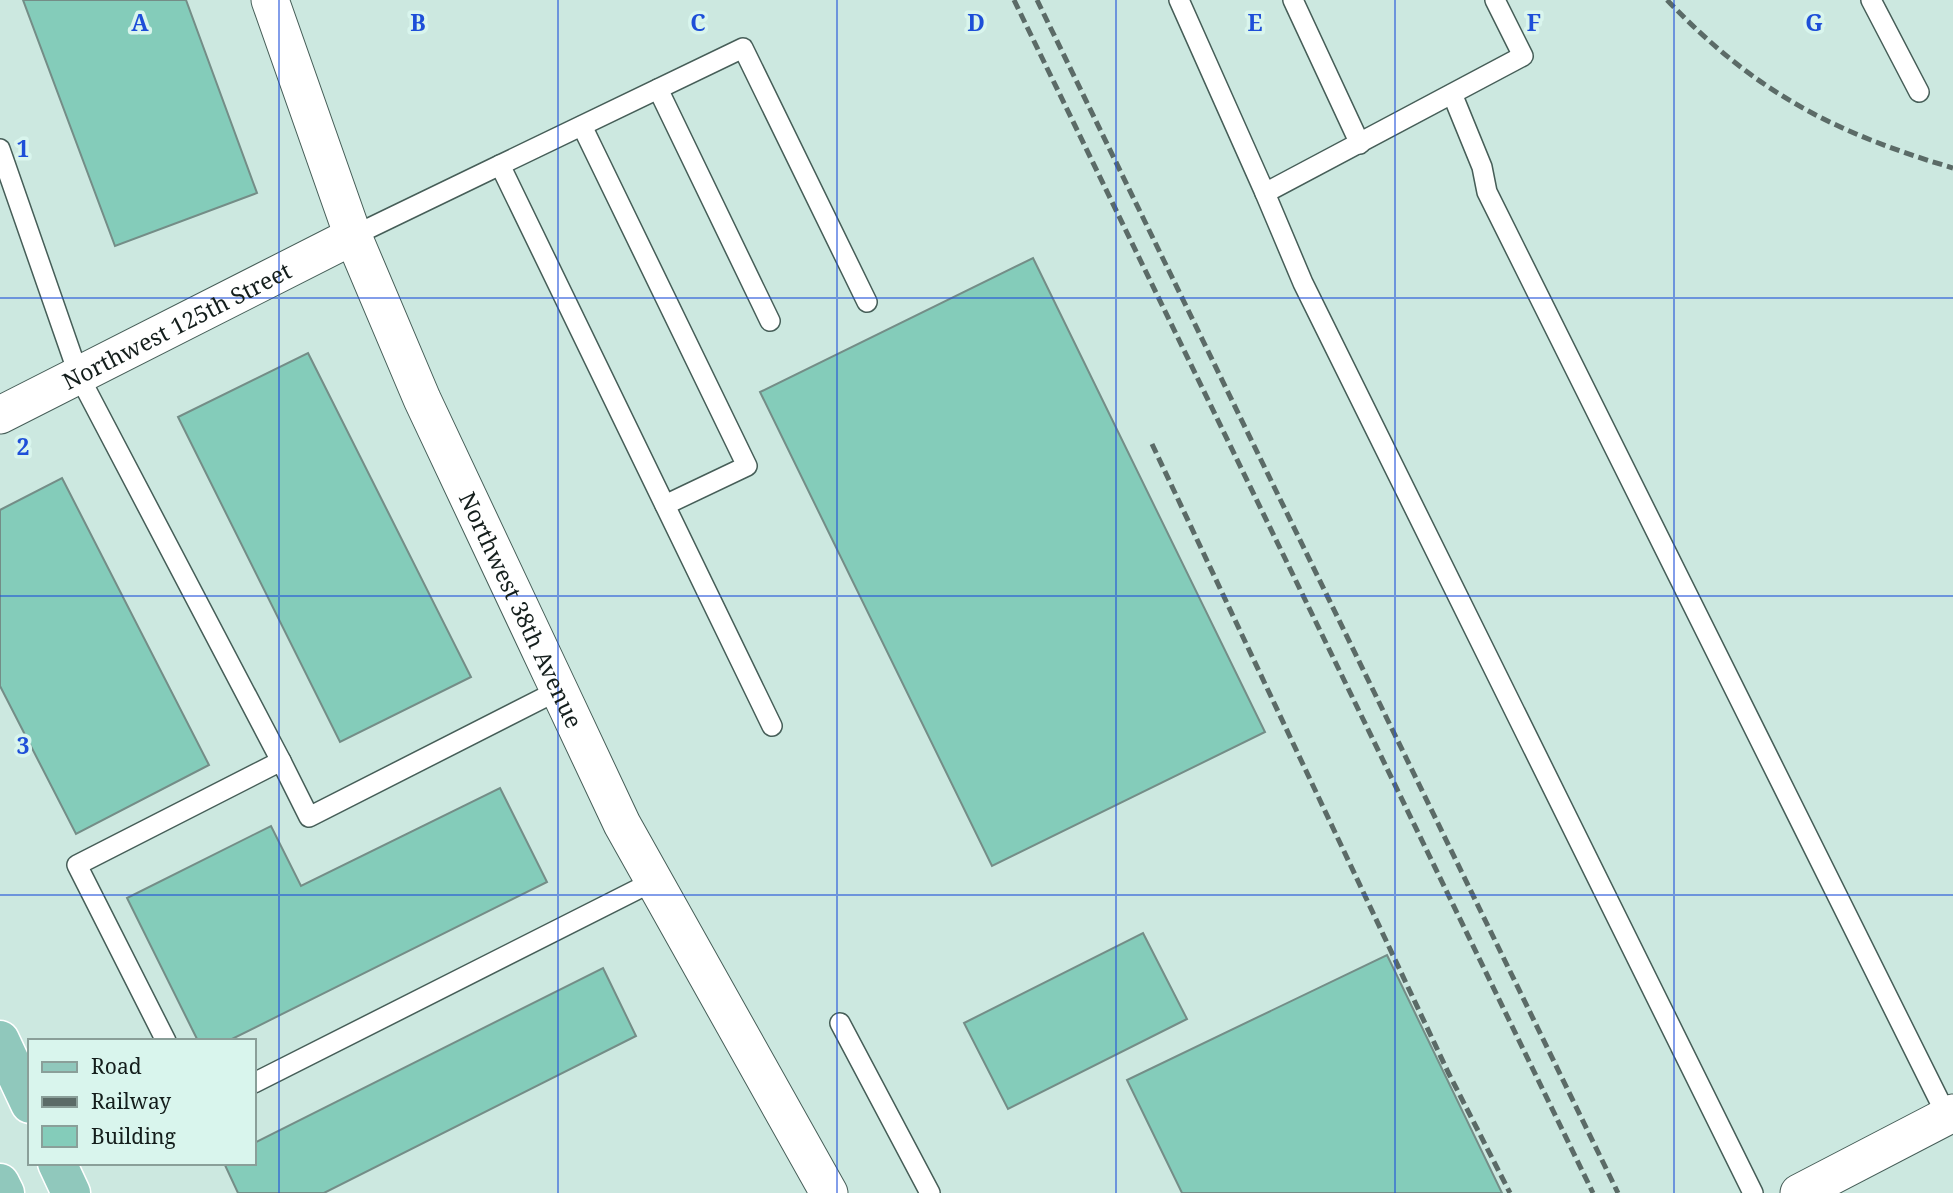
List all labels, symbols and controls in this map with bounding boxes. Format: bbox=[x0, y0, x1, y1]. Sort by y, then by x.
text: A bbox=[131, 6, 149, 38]
text: B bbox=[410, 6, 426, 38]
text: C bbox=[690, 6, 706, 38]
text: D bbox=[967, 6, 985, 38]
text: E bbox=[1247, 6, 1263, 38]
text: F bbox=[1527, 6, 1541, 38]
text: G bbox=[1805, 6, 1823, 38]
text: 1 bbox=[17, 132, 30, 164]
street label: Northwest 125th Street bbox=[57, 254, 296, 397]
text: 2 bbox=[17, 430, 30, 462]
street label: Northwest 38th Avenue bbox=[452, 486, 591, 733]
text: 3 bbox=[17, 729, 30, 761]
legend bbox=[28, 1039, 256, 1165]
text: Road bbox=[91, 1052, 142, 1080]
text: Railway bbox=[91, 1087, 171, 1115]
text: Building bbox=[91, 1122, 176, 1150]

